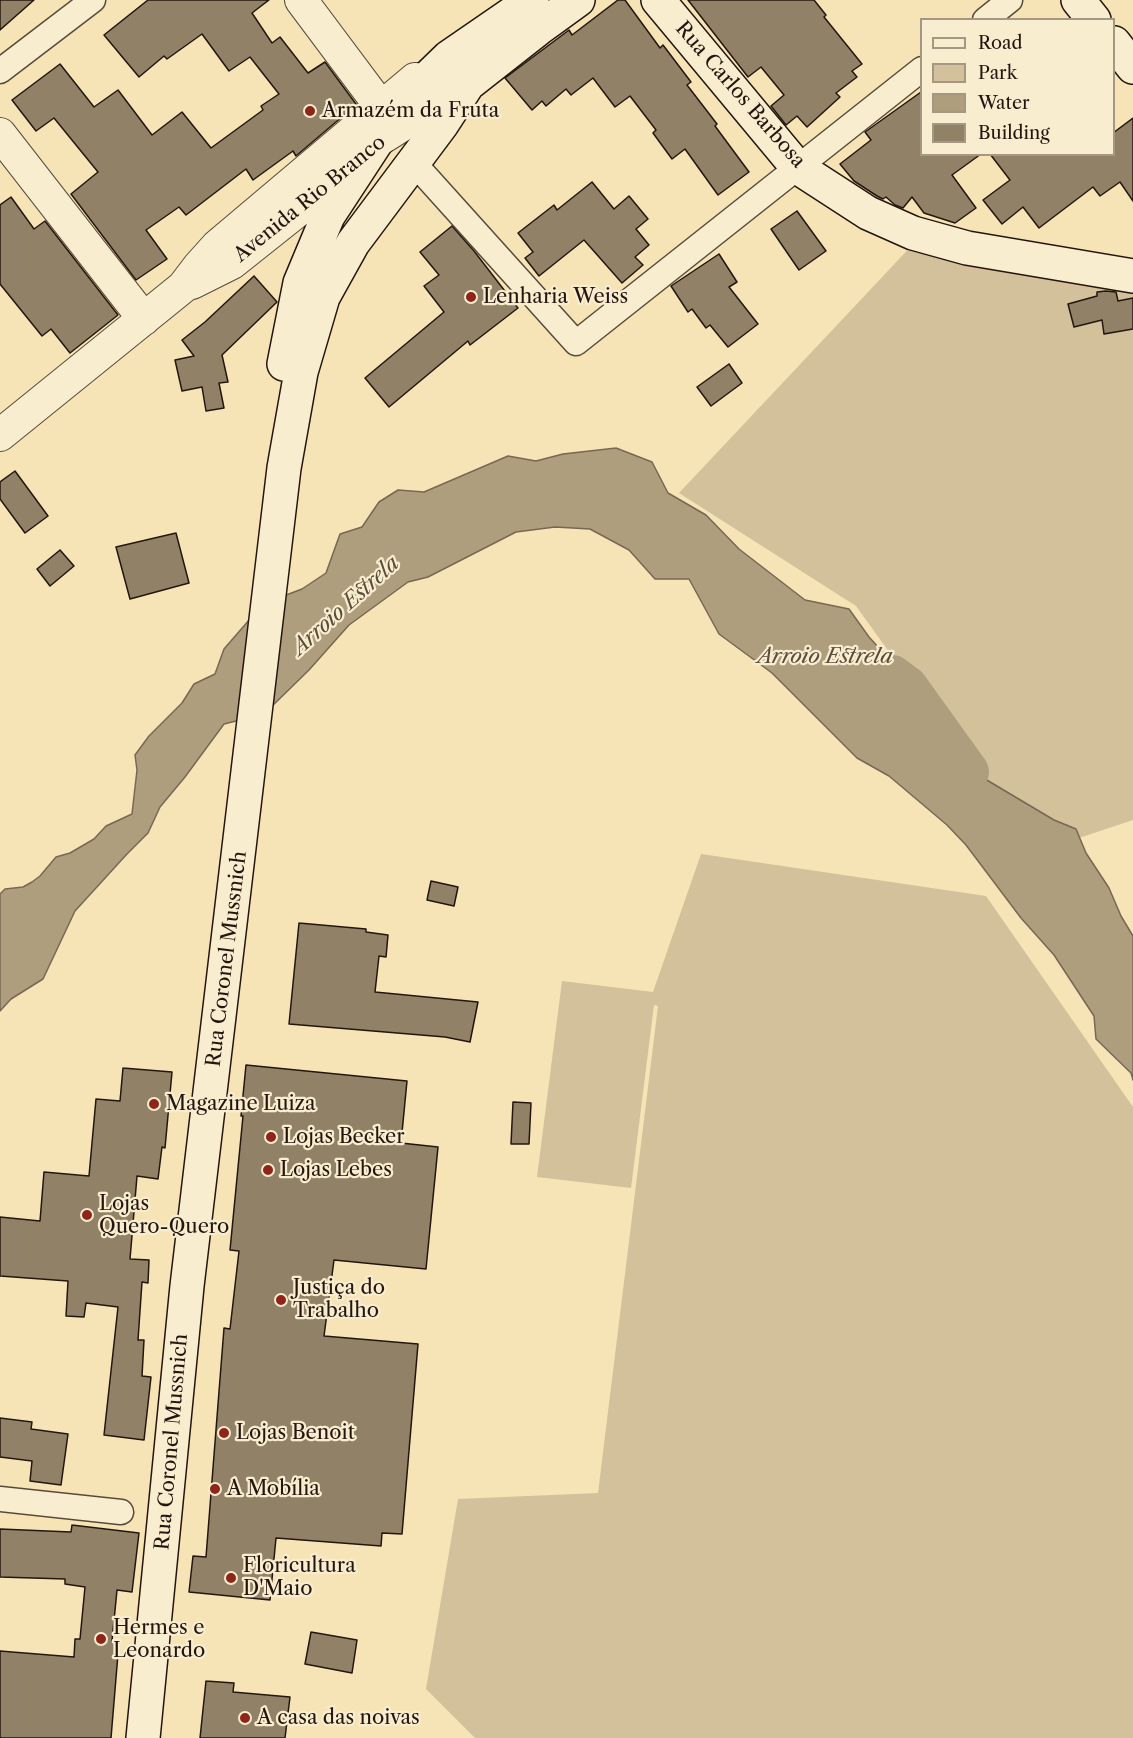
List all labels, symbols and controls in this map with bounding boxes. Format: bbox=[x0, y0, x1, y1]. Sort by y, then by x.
street label: Rua Carlos Barbosa bbox=[670, 17, 810, 173]
legend bbox=[920, 18, 1115, 156]
text: Road bbox=[978, 32, 1023, 54]
text: Park bbox=[978, 62, 1017, 84]
text: Water bbox=[978, 92, 1030, 114]
place label: Armazém da Fruta bbox=[322, 99, 499, 123]
marker: Armazém da Fruta bbox=[303, 104, 317, 118]
text: Building bbox=[978, 122, 1050, 144]
street label: Avenida Rio Branco bbox=[229, 130, 391, 268]
place label: Lenharia Weiss bbox=[483, 285, 628, 309]
marker: Lenharia Weiss bbox=[464, 290, 478, 304]
water label: Arroio Estrela bbox=[287, 551, 405, 661]
water label: Arroio Estrela bbox=[757, 644, 893, 670]
street label: Rua Coronel Mussnich bbox=[202, 850, 252, 1068]
place label: Magazine Luiza bbox=[166, 1092, 315, 1116]
marker: Magazine Luiza bbox=[147, 1097, 161, 1111]
place label: Lojas Becker bbox=[283, 1125, 405, 1149]
marker: Lojas Becker bbox=[264, 1130, 278, 1144]
place label: Lojas Lebes bbox=[280, 1158, 392, 1182]
marker: Lojas Lebes bbox=[261, 1163, 275, 1177]
place label: Lojas Quero-Quero bbox=[99, 1192, 229, 1239]
marker: Lojas Quero-Quero bbox=[80, 1208, 94, 1222]
place label: Justiça do Trabalho bbox=[293, 1276, 385, 1323]
marker: Justiça do Trabalho bbox=[274, 1293, 288, 1307]
street label: Rua Coronel Mussnich bbox=[151, 1333, 193, 1551]
place label: Lojas Benoit bbox=[236, 1421, 355, 1445]
marker: Lojas Benoit bbox=[217, 1426, 231, 1440]
place label: A Mobília bbox=[227, 1477, 320, 1501]
marker: A Mobília bbox=[208, 1482, 222, 1496]
place label: Floricultura D'Maio bbox=[243, 1554, 356, 1601]
marker: Floricultura D'Maio bbox=[224, 1571, 238, 1585]
place label: Hermes e Leonardo bbox=[113, 1616, 205, 1663]
marker: Hermes e Leonardo bbox=[94, 1632, 108, 1646]
place label: A casa das noivas bbox=[257, 1706, 420, 1730]
marker: A casa das noivas bbox=[238, 1711, 252, 1725]

